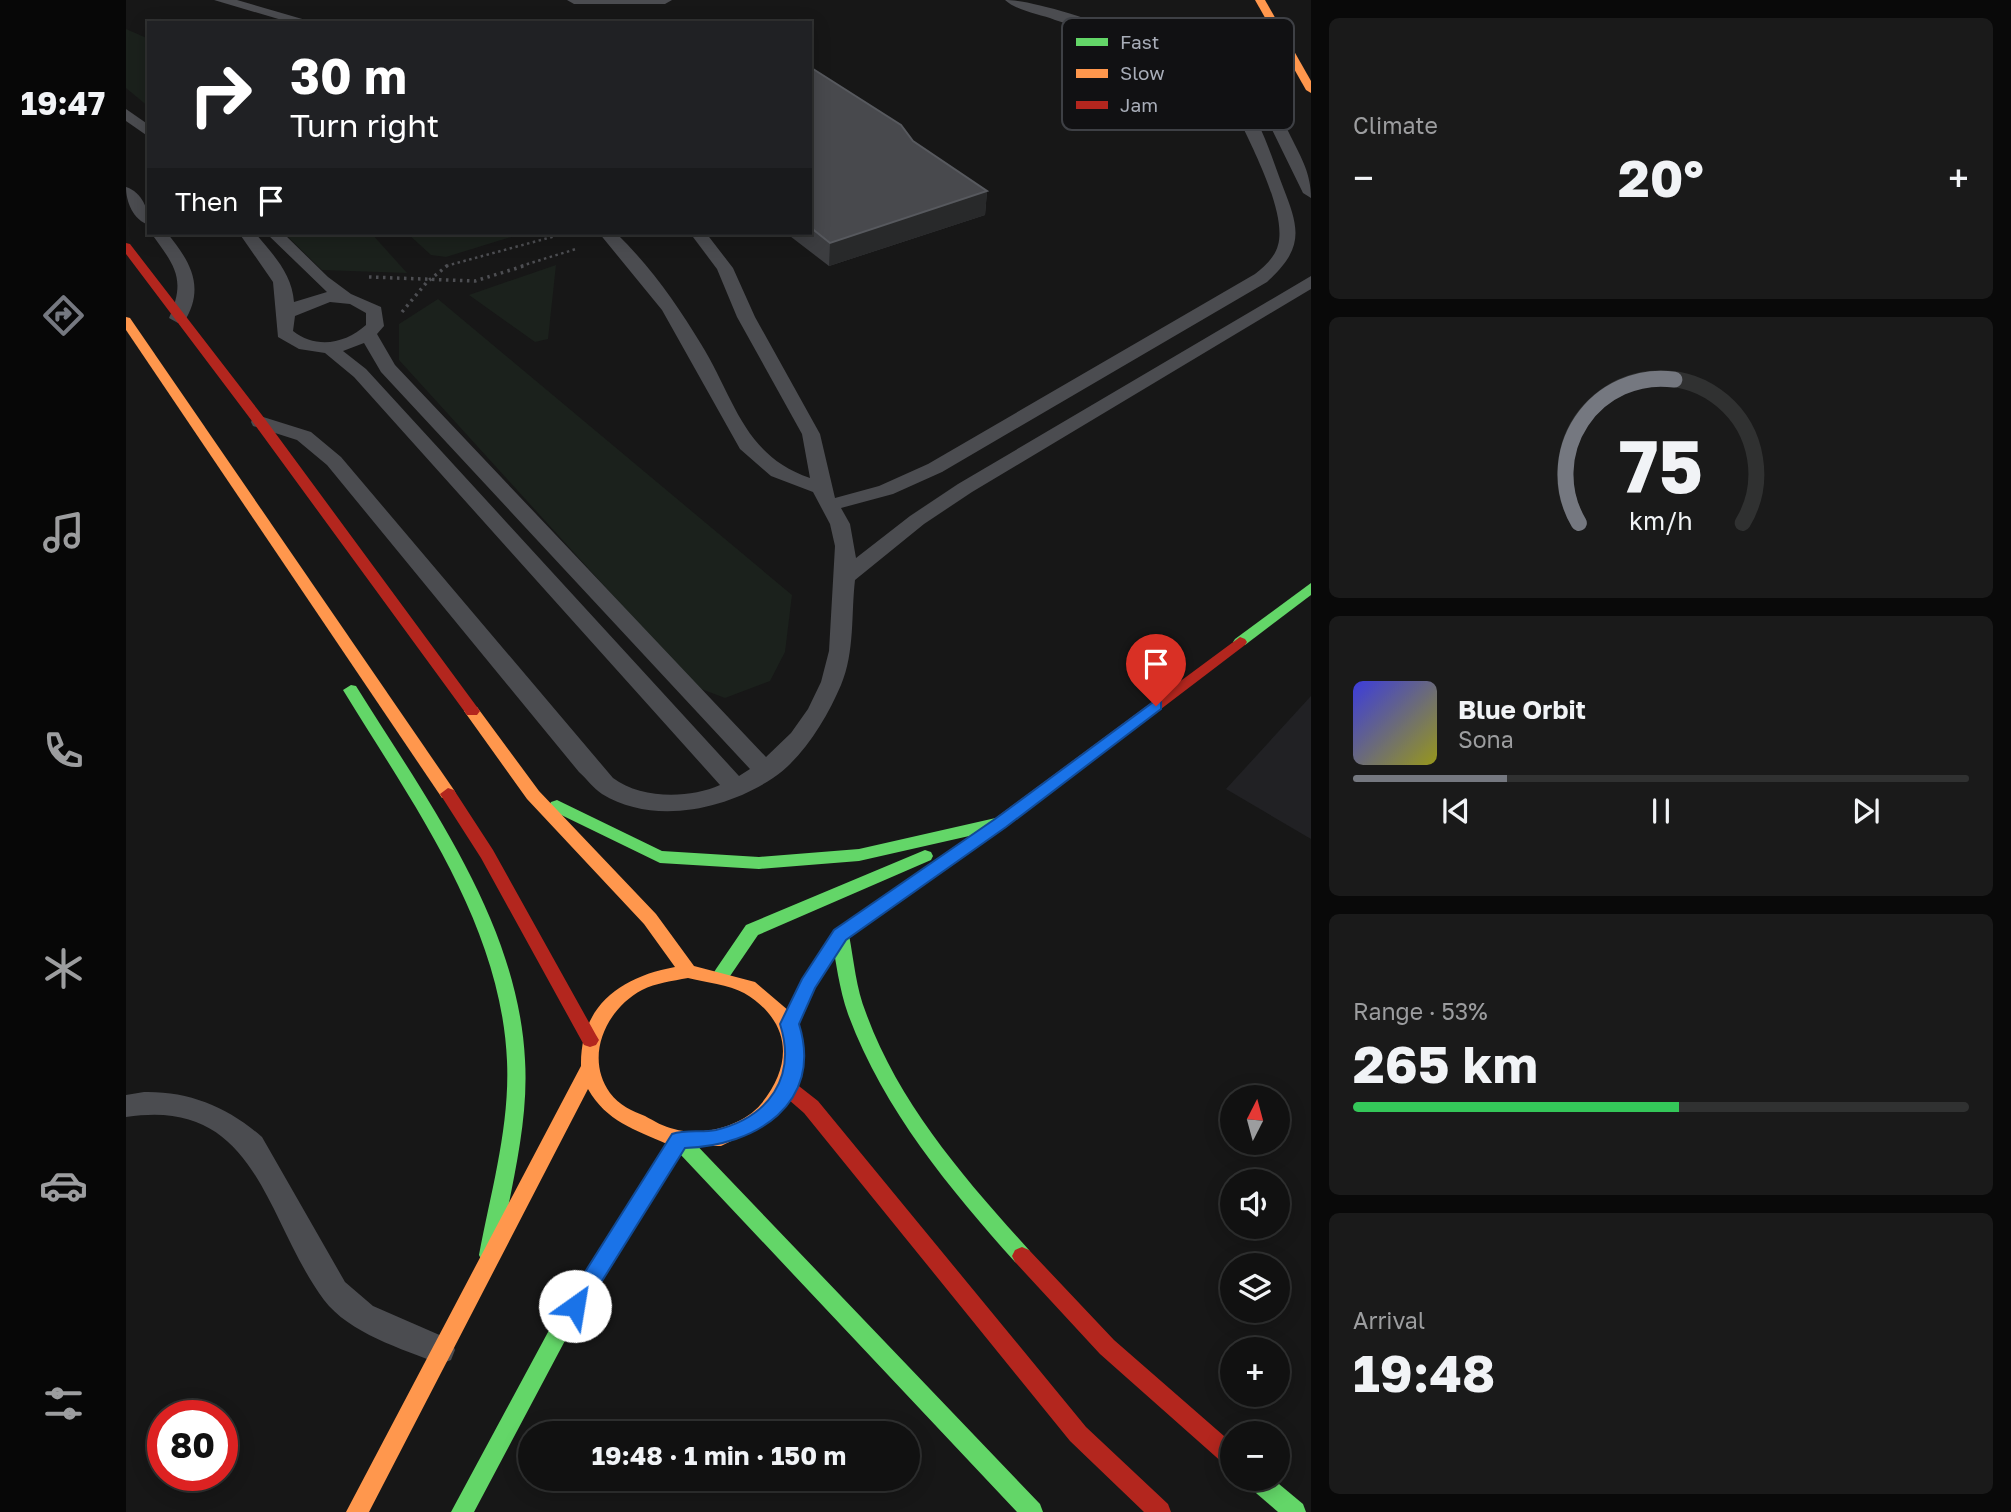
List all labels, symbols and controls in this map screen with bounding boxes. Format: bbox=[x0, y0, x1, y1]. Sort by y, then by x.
legend bbox=[1062, 18, 1294, 130]
text: Fast bbox=[1120, 30, 1159, 53]
text: 30 m bbox=[290, 46, 407, 105]
icon: right bbox=[175, 49, 266, 140]
text: Slow bbox=[1120, 61, 1165, 84]
text: 19:47 bbox=[21, 84, 105, 122]
text: Jam bbox=[1120, 93, 1158, 116]
text: Turn right bbox=[290, 106, 439, 144]
text: Climate bbox=[1353, 111, 1438, 139]
text: 20° bbox=[1618, 146, 1704, 208]
text: − bbox=[1353, 155, 1374, 200]
text: + bbox=[1948, 155, 1969, 200]
icon: arrive bbox=[252, 182, 290, 220]
text: Then bbox=[175, 186, 238, 217]
icon: directions bbox=[39, 291, 88, 340]
text: 75 bbox=[1619, 423, 1703, 510]
text: km/h bbox=[1629, 505, 1693, 536]
icon: music bbox=[39, 508, 88, 557]
pin bbox=[1126, 634, 1186, 706]
icon: arrive bbox=[1137, 645, 1175, 683]
text: Blue Orbit bbox=[1458, 694, 1586, 725]
text: Sona bbox=[1458, 725, 1514, 753]
icon: phone bbox=[39, 726, 88, 775]
icon: previous bbox=[1437, 792, 1475, 830]
icon: pause bbox=[1642, 792, 1680, 830]
icon: next bbox=[1847, 792, 1885, 830]
icon: climate bbox=[39, 944, 88, 993]
text: Range · 53% bbox=[1353, 997, 1488, 1025]
text: 265 km bbox=[1353, 1032, 1538, 1094]
north arrow bbox=[1220, 1085, 1290, 1155]
map controls bbox=[1220, 1085, 1290, 1491]
icon: car bbox=[39, 1161, 88, 1210]
button: sound bbox=[1220, 1169, 1290, 1239]
button: layers bbox=[1220, 1253, 1290, 1323]
position arrow bbox=[538, 1269, 612, 1343]
text: Arrival bbox=[1353, 1306, 1425, 1334]
button: + bbox=[1220, 1337, 1290, 1407]
text: 19:48 bbox=[1353, 1341, 1495, 1403]
icon: filters bbox=[39, 1379, 88, 1428]
speed limit sign: 80 bbox=[147, 1400, 238, 1491]
button: − bbox=[1220, 1421, 1290, 1491]
text: 19:48 · 1 min · 150 m bbox=[592, 1440, 846, 1471]

